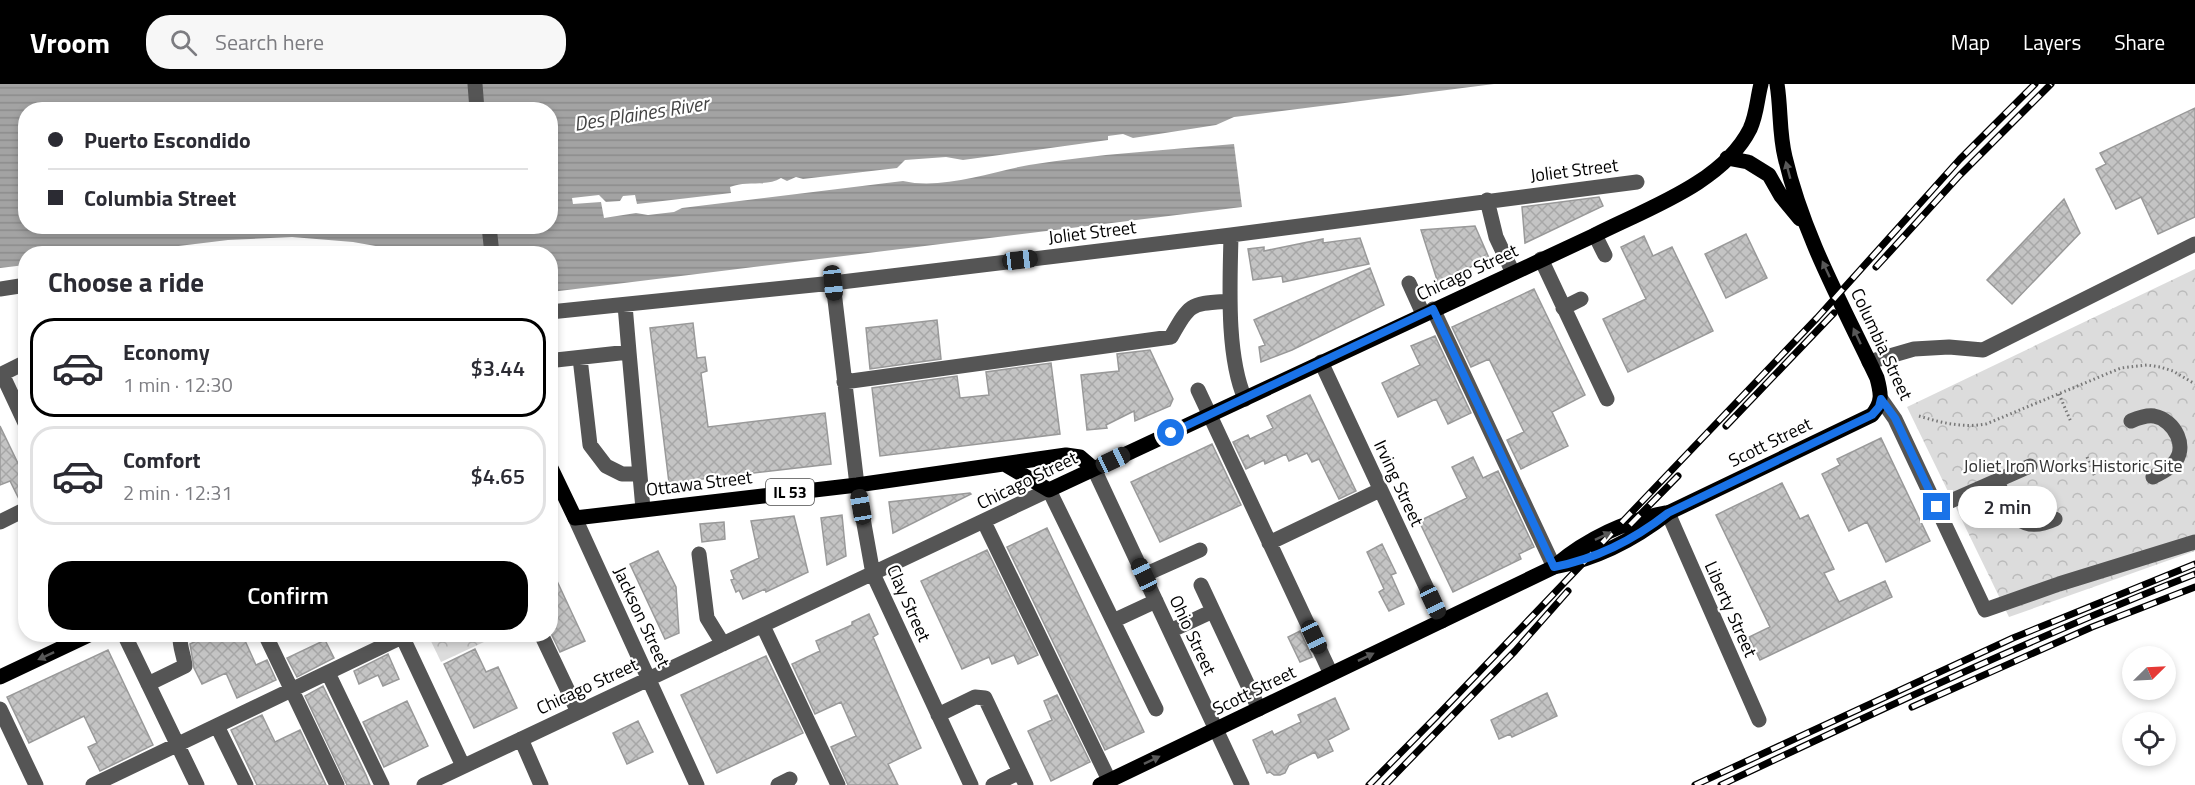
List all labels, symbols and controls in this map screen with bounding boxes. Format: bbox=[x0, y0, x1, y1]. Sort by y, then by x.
search box bbox=[146, 15, 566, 69]
text: Vroom bbox=[30, 21, 110, 64]
text: Search here bbox=[215, 25, 324, 59]
icon: search bbox=[167, 26, 200, 59]
text: Map bbox=[1951, 26, 1990, 58]
text: Layers bbox=[2023, 26, 2081, 58]
text: Share bbox=[2114, 26, 2165, 58]
water label: Des Plaines River bbox=[572, 87, 713, 139]
text: Puerto Escondido bbox=[84, 123, 251, 157]
street label: Joliet Street bbox=[1528, 151, 1620, 189]
one-way arrow bbox=[1783, 161, 1792, 179]
text: Columbia Street bbox=[84, 181, 236, 215]
street label: Joliet Street bbox=[1046, 213, 1138, 251]
street label: Chicago Street bbox=[1412, 236, 1523, 307]
car bbox=[1001, 249, 1039, 271]
one-way arrow bbox=[1821, 260, 1830, 277]
text: Choose a ride bbox=[48, 261, 204, 302]
car bbox=[822, 264, 844, 302]
street label: Columbia Street bbox=[1844, 284, 1920, 405]
one-way arrow bbox=[1852, 327, 1861, 344]
text: Economy bbox=[123, 335, 210, 369]
icon: car bbox=[51, 341, 105, 395]
text: $3.44 bbox=[470, 351, 525, 385]
text: 1 min · 12:30 bbox=[123, 369, 233, 400]
street label: Scott Street bbox=[1724, 410, 1817, 474]
route start bbox=[1157, 419, 1184, 446]
street label: Irving Street bbox=[1367, 435, 1431, 531]
text: Comfort bbox=[123, 443, 201, 477]
street label: Chicago Street bbox=[972, 444, 1083, 516]
car bbox=[1093, 444, 1133, 476]
icon: car bbox=[51, 449, 105, 503]
park label: Joliet Iron Works Historic Site bbox=[1963, 452, 2183, 479]
text: $4.65 bbox=[470, 459, 525, 493]
street label: Ottawa Street bbox=[644, 463, 754, 503]
text: 2 min · 12:31 bbox=[123, 477, 233, 508]
road number: IL 53 bbox=[766, 479, 814, 505]
callout: 2 min bbox=[1958, 486, 2057, 528]
car bbox=[849, 488, 873, 526]
text: 2 min bbox=[1983, 491, 2032, 522]
route end bbox=[1923, 493, 1950, 520]
one-way arrow bbox=[1595, 531, 1612, 541]
car bbox=[1128, 555, 1160, 595]
street label: Liberty Street bbox=[1698, 557, 1764, 662]
street label: Clay Street bbox=[880, 560, 938, 647]
button: Confirm bbox=[48, 561, 528, 630]
street label: Jackson Street bbox=[607, 562, 677, 673]
car bbox=[1417, 582, 1449, 622]
street label: Ohio Street bbox=[1163, 591, 1224, 680]
car bbox=[1298, 617, 1330, 657]
north arrow bbox=[2122, 646, 2176, 700]
map controls bbox=[2122, 646, 2176, 766]
street label: Chicago Street bbox=[532, 650, 643, 721]
one-way arrow bbox=[37, 651, 54, 660]
one-way arrow bbox=[1358, 653, 1375, 662]
street label: Scott Street bbox=[1208, 658, 1301, 722]
button: locate bbox=[2122, 712, 2176, 766]
one-way arrow bbox=[1144, 755, 1161, 764]

